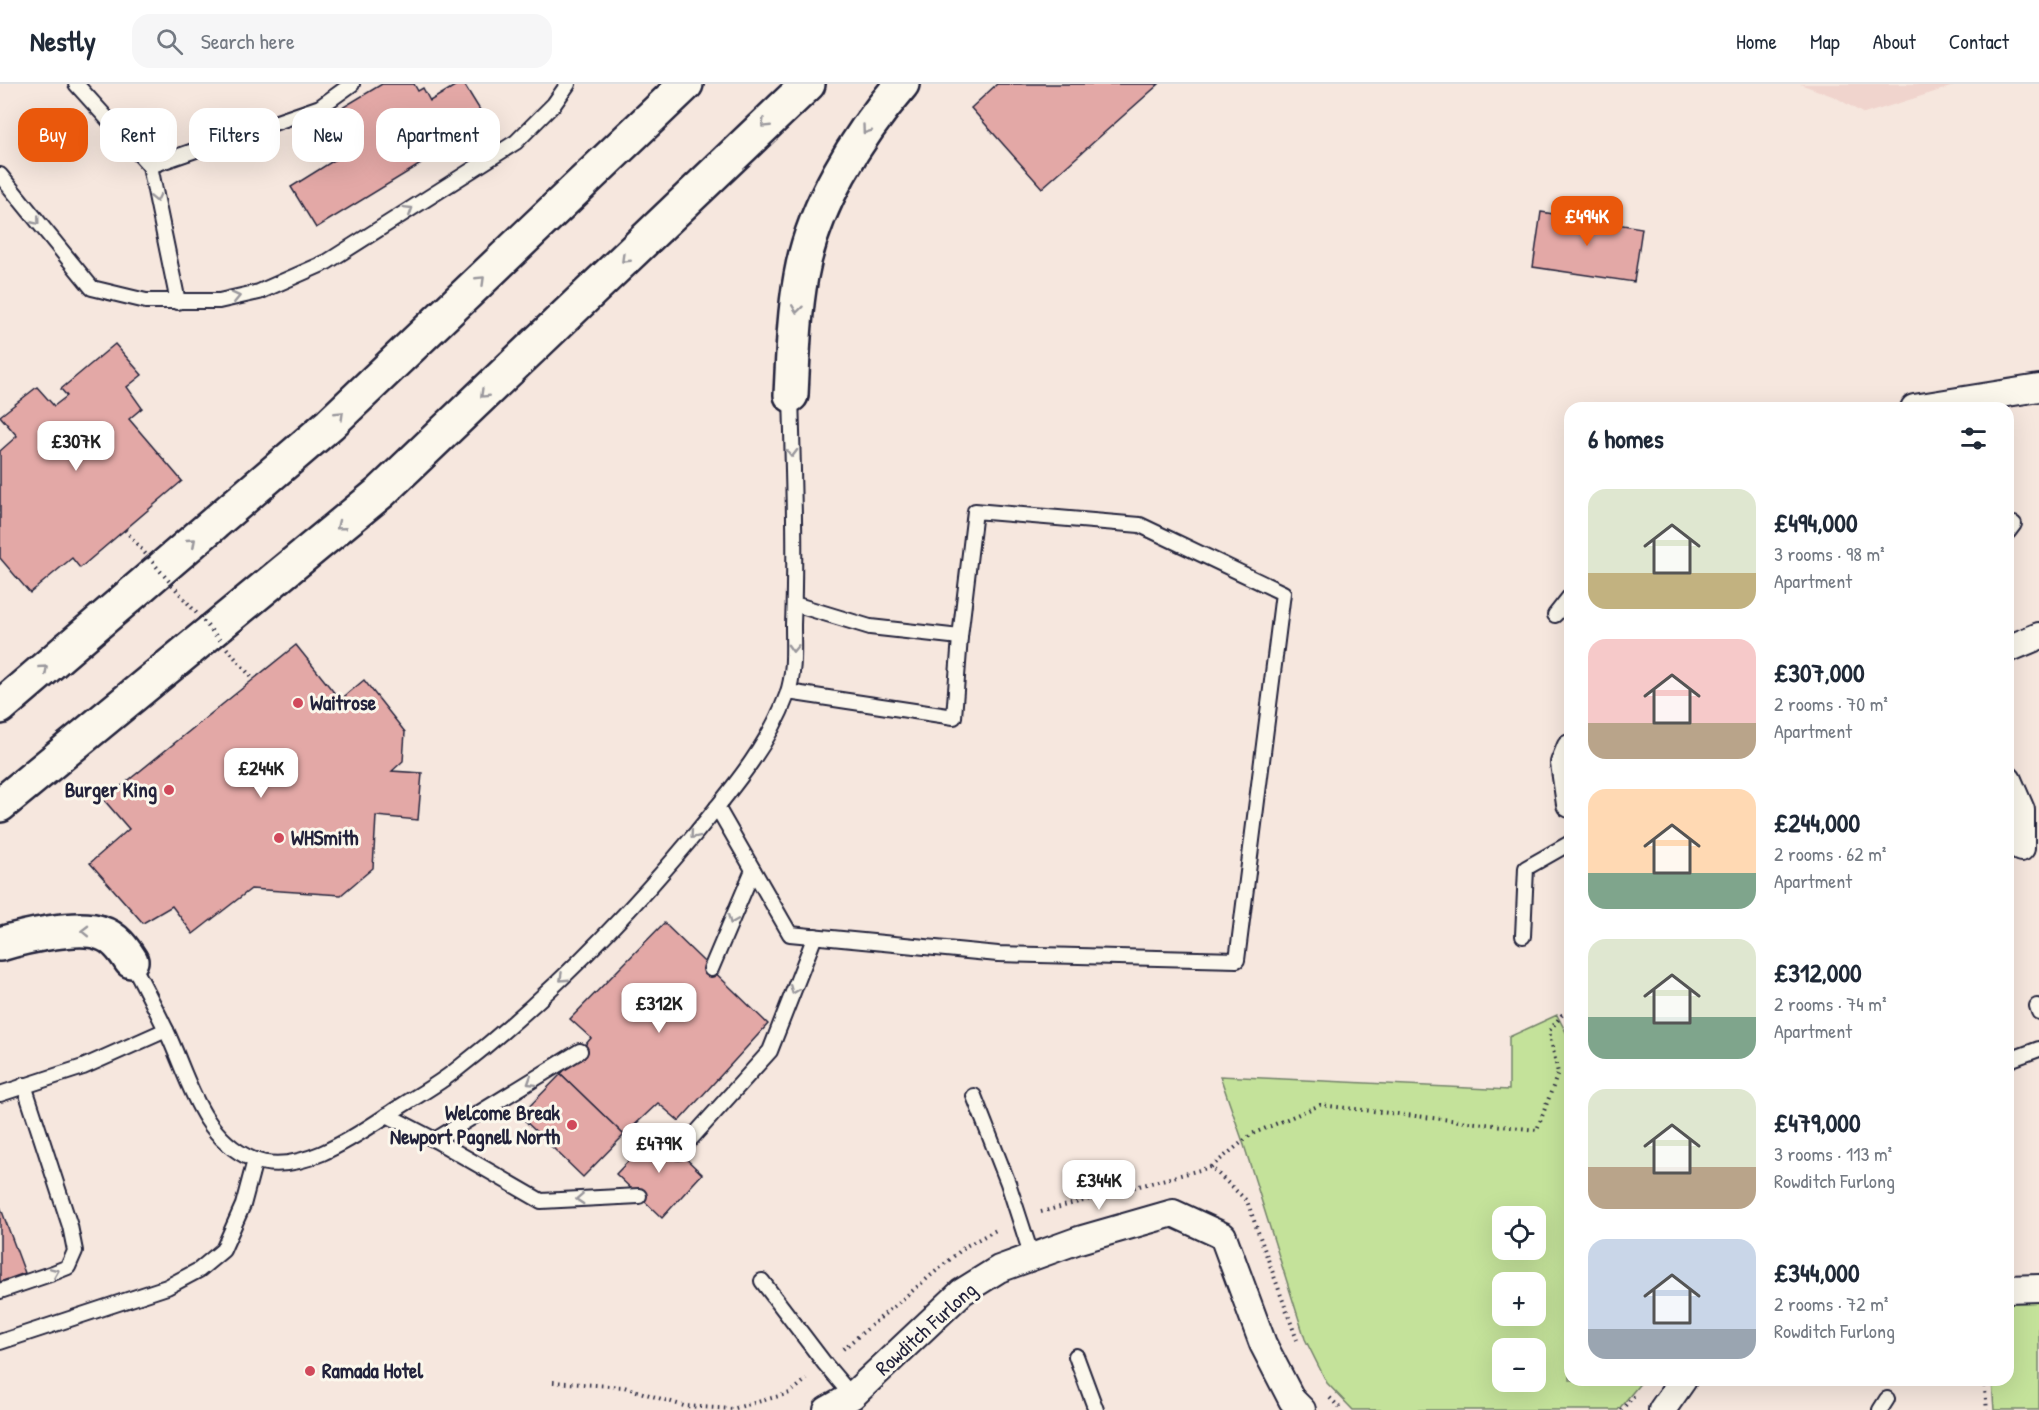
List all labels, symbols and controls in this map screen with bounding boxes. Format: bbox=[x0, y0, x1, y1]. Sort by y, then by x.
search box bbox=[132, 14, 552, 68]
text: Nestly bbox=[30, 22, 96, 60]
icon: search bbox=[153, 25, 186, 58]
text: Search here bbox=[201, 26, 295, 56]
text: Home bbox=[1736, 27, 1777, 56]
text: Map bbox=[1810, 27, 1840, 56]
text: About bbox=[1873, 27, 1916, 56]
text: Contact bbox=[1949, 27, 2009, 56]
chip: Buy bbox=[18, 108, 88, 162]
chip: Rent bbox=[100, 108, 177, 162]
chip: Filters bbox=[189, 108, 280, 162]
chip: New bbox=[292, 108, 364, 162]
chip: Apartment bbox=[376, 108, 500, 162]
one-way arrow bbox=[762, 117, 773, 128]
one-way arrow bbox=[862, 123, 873, 134]
one-way arrow bbox=[149, 192, 162, 202]
pin: £494K bbox=[1545, 196, 1629, 247]
text: £494K bbox=[1565, 202, 1609, 229]
one-way arrow bbox=[403, 205, 413, 217]
one-way arrow bbox=[29, 214, 40, 225]
one-way arrow bbox=[621, 252, 632, 263]
one-way arrow bbox=[474, 276, 485, 287]
one-way arrow bbox=[231, 291, 241, 304]
one-way arrow bbox=[791, 305, 803, 314]
one-way arrow bbox=[480, 387, 490, 398]
one-way arrow bbox=[333, 411, 344, 422]
pin: £307K bbox=[34, 421, 118, 472]
text: 6 homes bbox=[1588, 421, 1664, 456]
icon: filters bbox=[1957, 422, 1990, 455]
text: £307K bbox=[51, 427, 101, 454]
one-way arrow bbox=[786, 449, 798, 458]
text: £494,000 bbox=[1774, 505, 1858, 540]
icon: home bbox=[1636, 513, 1708, 585]
one-way arrow bbox=[336, 519, 347, 530]
one-way arrow bbox=[186, 539, 197, 550]
text: 3 rooms · 98 m² bbox=[1774, 540, 1885, 567]
text: Apartment bbox=[1774, 567, 1852, 594]
one-way arrow bbox=[786, 644, 799, 653]
text: £307,000 bbox=[1774, 655, 1865, 690]
icon: home bbox=[1636, 663, 1708, 735]
one-way arrow bbox=[37, 665, 48, 676]
place label: Waitrose bbox=[310, 688, 377, 717]
text: 2 rooms · 70 m² bbox=[1774, 690, 1888, 717]
marker: Waitrose bbox=[291, 696, 305, 710]
text: Apartment bbox=[1774, 717, 1852, 744]
pin: £244K bbox=[219, 748, 303, 799]
text: £244K bbox=[238, 754, 284, 781]
place label: Burger King bbox=[65, 775, 157, 805]
marker: Burger King bbox=[162, 783, 176, 797]
text: £244,000 bbox=[1774, 805, 1860, 840]
icon: home bbox=[1636, 813, 1708, 885]
place label: WHSmith bbox=[291, 823, 359, 852]
one-way arrow bbox=[691, 828, 702, 839]
marker: WHSmith bbox=[272, 831, 286, 845]
text: 2 rooms · 62 m² bbox=[1774, 840, 1886, 867]
text: Apartment bbox=[1774, 867, 1852, 894]
one-way arrow bbox=[727, 913, 739, 924]
one-way arrow bbox=[81, 925, 90, 938]
text: £312,000 bbox=[1774, 955, 1862, 990]
icon: home bbox=[1636, 963, 1708, 1035]
one-way arrow bbox=[559, 971, 570, 982]
pin: £312K bbox=[617, 983, 701, 1034]
one-way arrow bbox=[788, 985, 801, 995]
text: £312K bbox=[635, 989, 683, 1016]
text: 2 rooms · 74 m² bbox=[1774, 990, 1886, 1017]
text: Apartment bbox=[1774, 1017, 1852, 1044]
one-way arrow bbox=[526, 1075, 537, 1086]
place label: Welcome Break Newport Pagnell North bbox=[390, 1098, 560, 1152]
text: £479,000 bbox=[1774, 1105, 1861, 1140]
icon: home bbox=[1636, 1113, 1708, 1185]
marker: Welcome Break Newport Pagnell North bbox=[565, 1118, 579, 1132]
pin: £479K bbox=[617, 1123, 701, 1174]
text: £479K bbox=[636, 1129, 682, 1156]
text: 3 rooms · 113 m² bbox=[1774, 1140, 1892, 1167]
pin: £344K bbox=[1057, 1160, 1141, 1211]
text: £344K bbox=[1076, 1166, 1122, 1193]
text: Rowditch Furlong bbox=[1774, 1167, 1895, 1194]
one-way arrow bbox=[576, 1193, 585, 1206]
map controls bbox=[1492, 1206, 1546, 1392]
button: locate bbox=[1492, 1206, 1546, 1260]
text: £344,000 bbox=[1774, 1255, 1860, 1290]
icon: home bbox=[1636, 1263, 1708, 1335]
one-way arrow bbox=[49, 1267, 60, 1279]
button: + bbox=[1492, 1272, 1546, 1326]
street label: Rowditch Furlong bbox=[869, 1275, 983, 1382]
text: 2 rooms · 72 m² bbox=[1774, 1290, 1888, 1317]
text: Rowditch Furlong bbox=[1774, 1317, 1895, 1344]
button: − bbox=[1492, 1338, 1546, 1392]
place label: Ramada Hotel bbox=[322, 1356, 423, 1385]
marker: Ramada Hotel bbox=[303, 1364, 317, 1378]

